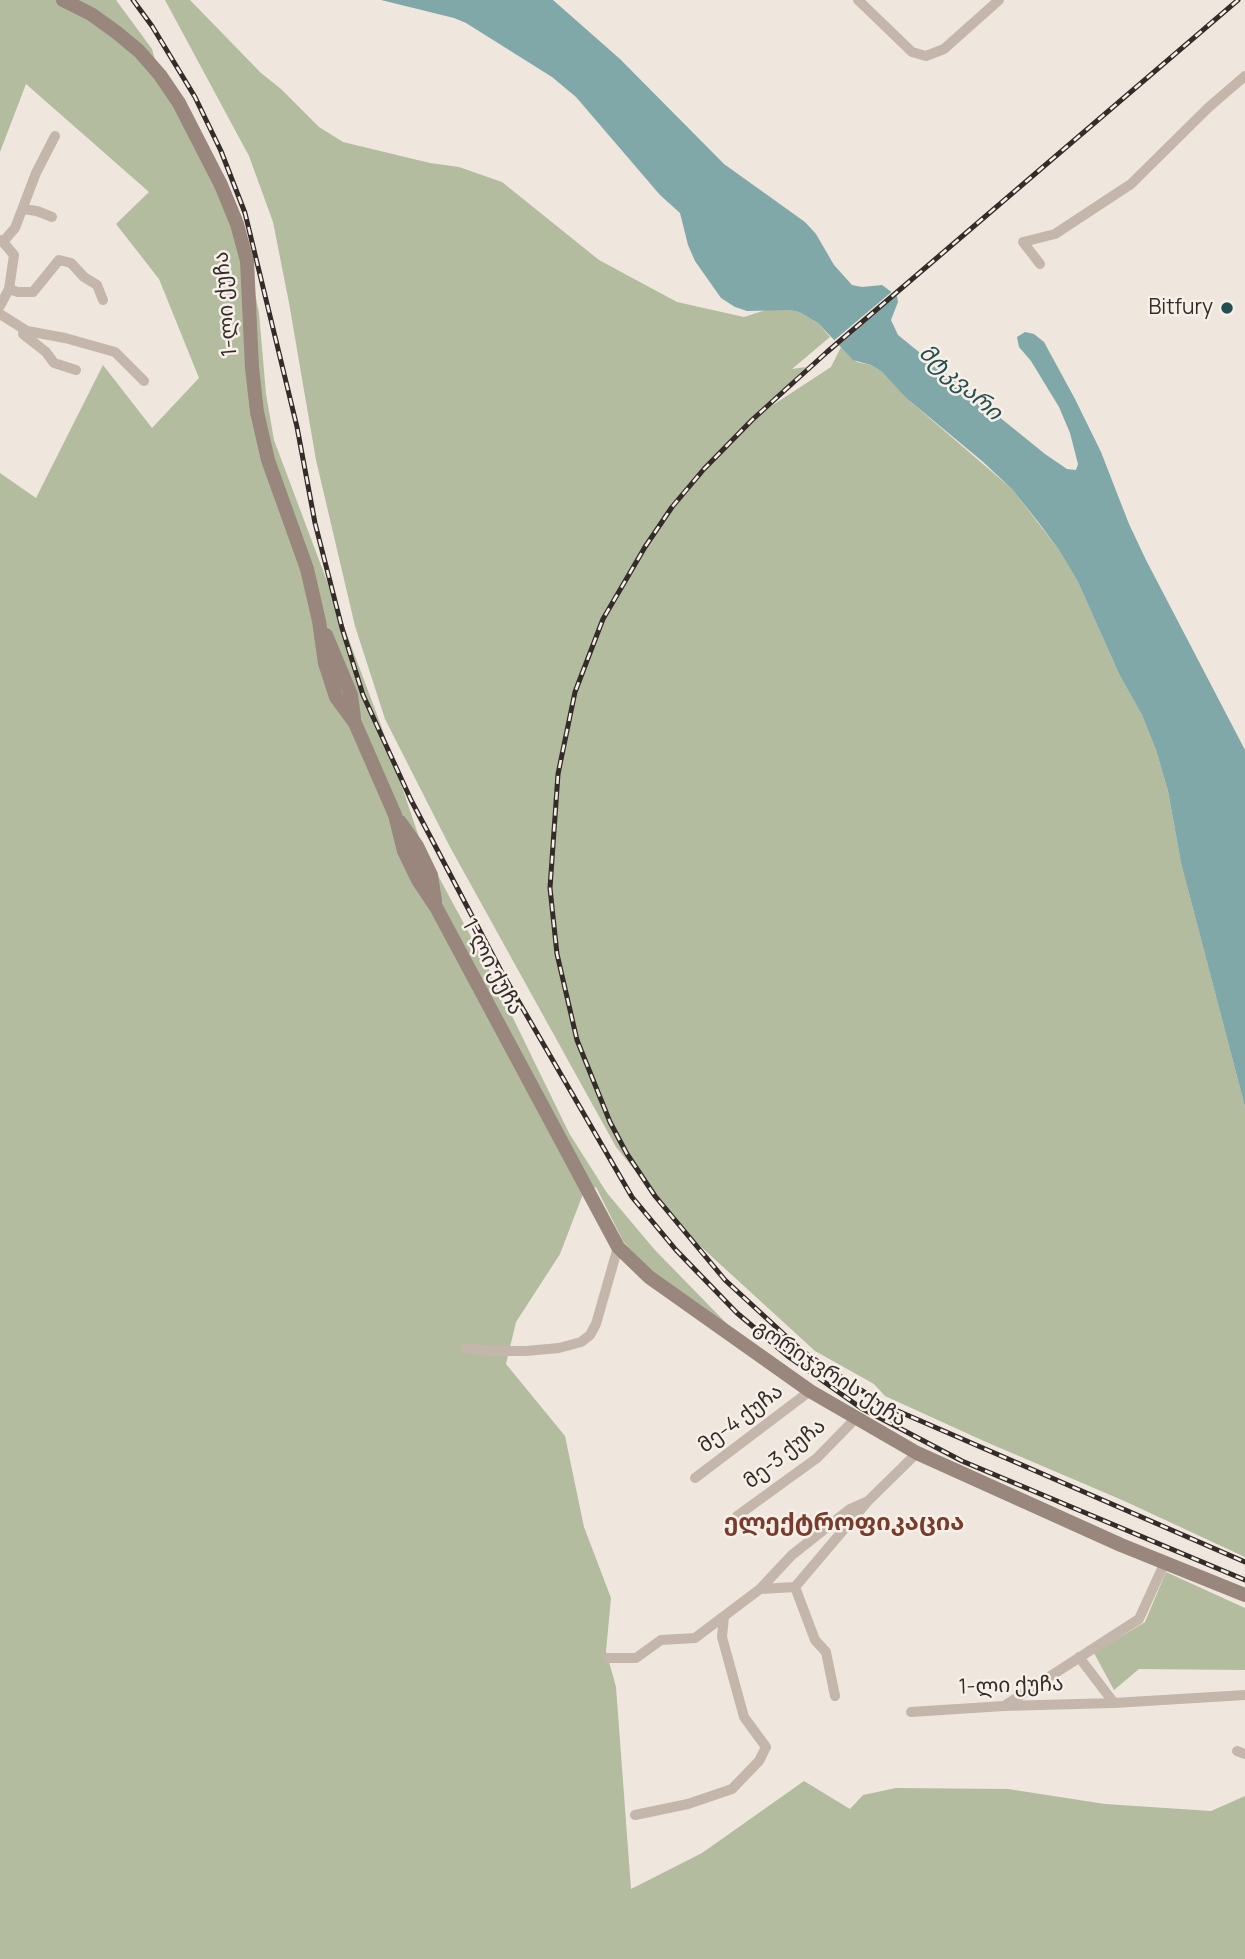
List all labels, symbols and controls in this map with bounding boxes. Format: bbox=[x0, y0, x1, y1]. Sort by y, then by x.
street label: 1-ლი ქუჩა bbox=[209, 251, 243, 357]
place label: Bitfury bbox=[1148, 295, 1213, 321]
marker: Bitfury bbox=[1219, 300, 1235, 316]
water label: მტკვარი bbox=[913, 339, 1007, 427]
street label: 1-ლი ქუჩა bbox=[456, 915, 528, 1019]
street label: გორიჯვრის ქუჩა bbox=[749, 1315, 911, 1433]
street label: მე-4 ქუჩა bbox=[694, 1379, 788, 1459]
street label: მე-3 ქუჩა bbox=[739, 1414, 831, 1494]
district label: ელექტროფიკაცია bbox=[724, 1509, 964, 1537]
street label: 1-ლი ქუჩა bbox=[958, 1672, 1064, 1700]

